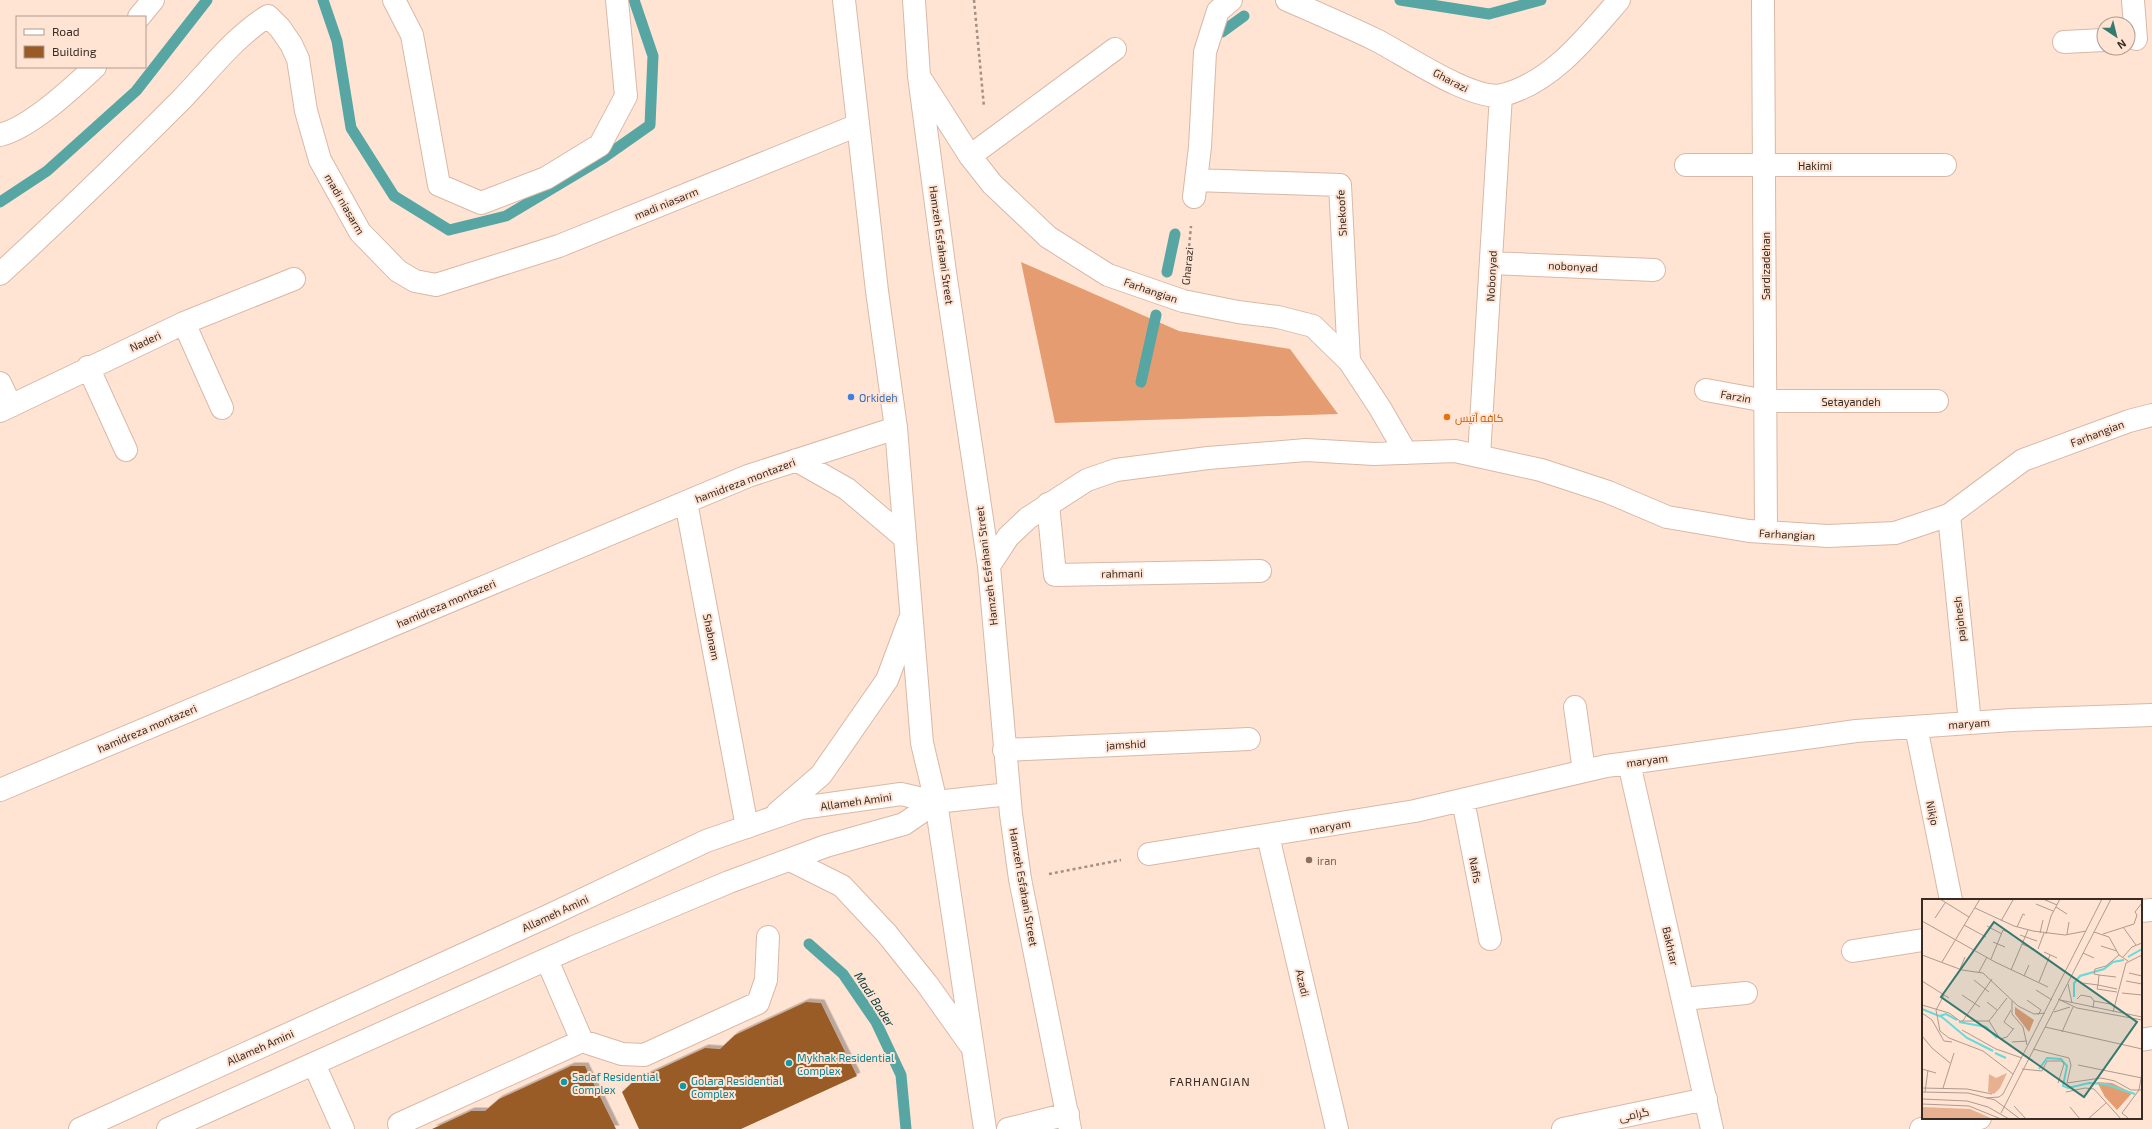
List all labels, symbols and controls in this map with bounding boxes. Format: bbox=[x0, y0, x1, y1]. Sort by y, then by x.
legend bbox=[16, 16, 146, 68]
north arrow bbox=[2096, 16, 2136, 56]
text: Road bbox=[52, 24, 80, 38]
text: N bbox=[2115, 37, 2129, 52]
text: Building bbox=[52, 44, 97, 58]
street label: Gharazi bbox=[1431, 66, 1471, 94]
street label: Hakimi bbox=[1798, 159, 1832, 172]
street label: madi niasarm bbox=[322, 171, 368, 237]
street label: madi niasarm bbox=[632, 184, 700, 222]
street label: Hamzeh Esfahani Street bbox=[927, 185, 957, 305]
street label: Shekoofe bbox=[1333, 189, 1349, 237]
street label: Sardizadehan bbox=[1759, 232, 1772, 300]
street label: Gharazi bbox=[1179, 246, 1195, 286]
street label: Nobonyad bbox=[1483, 250, 1499, 302]
street label: nobonyad bbox=[1548, 258, 1598, 274]
street label: Farhangian bbox=[1122, 275, 1180, 305]
street label: Naderi bbox=[127, 328, 163, 354]
street label: Farzin bbox=[1720, 387, 1752, 405]
place label: Orkideh bbox=[859, 391, 898, 404]
marker: Orkideh bbox=[846, 392, 856, 402]
street label: Setayandeh bbox=[1821, 395, 1881, 408]
place label: کافه آتیس bbox=[1455, 411, 1504, 425]
marker: کافه آتیس bbox=[1442, 412, 1452, 422]
street label: Farhangian bbox=[2068, 417, 2126, 449]
street label: hamidreza montazeri bbox=[693, 455, 797, 505]
street label: Hamzeh Esfahani Street bbox=[972, 506, 1000, 626]
street label: Farhangian bbox=[1759, 526, 1815, 542]
street label: rahmani bbox=[1101, 566, 1143, 580]
street label: hamidreza montazeri bbox=[394, 576, 498, 630]
street label: pajohesh bbox=[1950, 595, 1969, 642]
street label: Shabnam bbox=[701, 613, 723, 661]
street label: hamidreza montazeri bbox=[95, 701, 199, 755]
street label: maryam bbox=[1948, 715, 1990, 731]
street label: jamshid bbox=[1106, 736, 1146, 753]
street label: maryam bbox=[1626, 751, 1668, 769]
street label: Allameh Amini bbox=[820, 790, 892, 812]
street label: Nikjo bbox=[1923, 799, 1942, 827]
street label: maryam bbox=[1308, 816, 1352, 836]
street label: Hamzeh Esfahani Street bbox=[1007, 827, 1041, 947]
place label: iran bbox=[1317, 854, 1337, 867]
marker: iran bbox=[1304, 855, 1314, 865]
street label: Nafis bbox=[1467, 856, 1485, 884]
street label: Allameh Amini bbox=[520, 892, 590, 934]
inset map bbox=[1922, 899, 2142, 1119]
street label: Bakhtar bbox=[1660, 925, 1682, 967]
street label: Azadi bbox=[1294, 968, 1312, 998]
water label: Madi Bader bbox=[852, 969, 898, 1029]
street label: Allameh Amini bbox=[225, 1026, 295, 1068]
place label: Mykhak Residential Complex bbox=[797, 1051, 895, 1077]
marker: Mykhak Residential Complex bbox=[784, 1058, 794, 1068]
place label: Sadaf Residential Complex bbox=[572, 1070, 660, 1096]
place label: Golara Residential Complex bbox=[691, 1074, 783, 1100]
district label: FARHANGIAN bbox=[1169, 1074, 1251, 1088]
marker: Sadaf Residential Complex bbox=[559, 1077, 569, 1087]
marker: Golara Residential Complex bbox=[678, 1081, 688, 1091]
street label: گرامی bbox=[1618, 1104, 1650, 1125]

